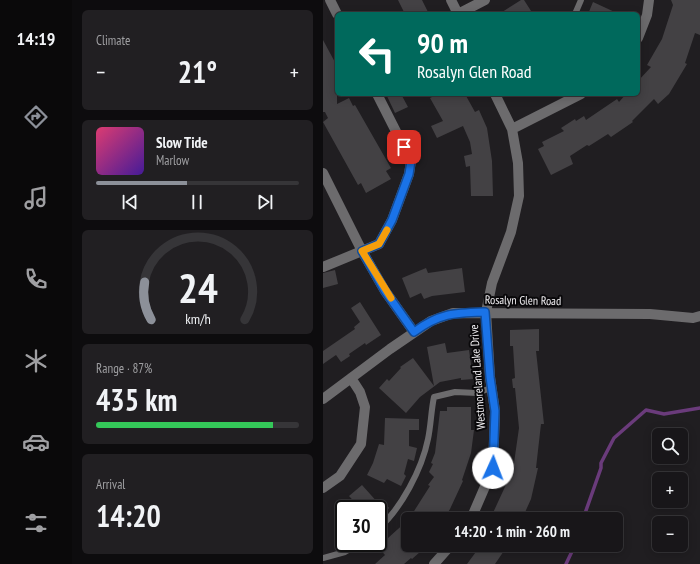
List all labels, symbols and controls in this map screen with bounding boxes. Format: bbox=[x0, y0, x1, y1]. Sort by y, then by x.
text: 90 m bbox=[417, 24, 468, 61]
text: 14:19 bbox=[17, 27, 55, 50]
icon: left bbox=[351, 28, 403, 80]
text: Climate bbox=[96, 32, 130, 49]
text: 21° bbox=[178, 52, 217, 91]
text: − bbox=[96, 58, 105, 86]
text: + bbox=[290, 58, 299, 86]
text: Rosalyn Glen Road bbox=[417, 60, 532, 83]
icon: directions bbox=[22, 103, 50, 131]
pin bbox=[387, 130, 421, 164]
text: Slow Tide bbox=[156, 133, 208, 152]
icon: arrive bbox=[393, 136, 415, 158]
text: Marlow bbox=[156, 152, 189, 169]
icon: music bbox=[22, 184, 50, 212]
icon: previous bbox=[119, 191, 141, 213]
icon: pause bbox=[186, 191, 208, 213]
icon: next bbox=[254, 191, 276, 213]
text: 24 bbox=[178, 261, 217, 314]
icon: phone bbox=[22, 265, 50, 293]
street label: Rosalyn Glen Road bbox=[485, 292, 561, 308]
text: km/h bbox=[185, 309, 210, 328]
street label: Westmoreland Lake Drive bbox=[466, 324, 488, 430]
icon: climate bbox=[22, 347, 50, 375]
text: Range · 87% bbox=[96, 360, 152, 377]
text: 435 km bbox=[96, 380, 177, 419]
icon: car bbox=[22, 428, 50, 456]
map controls bbox=[652, 428, 688, 552]
button: search bbox=[652, 428, 688, 464]
position arrow bbox=[472, 447, 514, 489]
button: + bbox=[652, 472, 688, 508]
text: Arrival bbox=[96, 476, 125, 493]
text: 14:20 bbox=[96, 496, 161, 535]
speed limit sign: 30 bbox=[335, 500, 387, 552]
icon: filters bbox=[22, 509, 50, 537]
button: − bbox=[652, 516, 688, 552]
text: 14:20 · 1 min · 260 m bbox=[454, 522, 570, 541]

